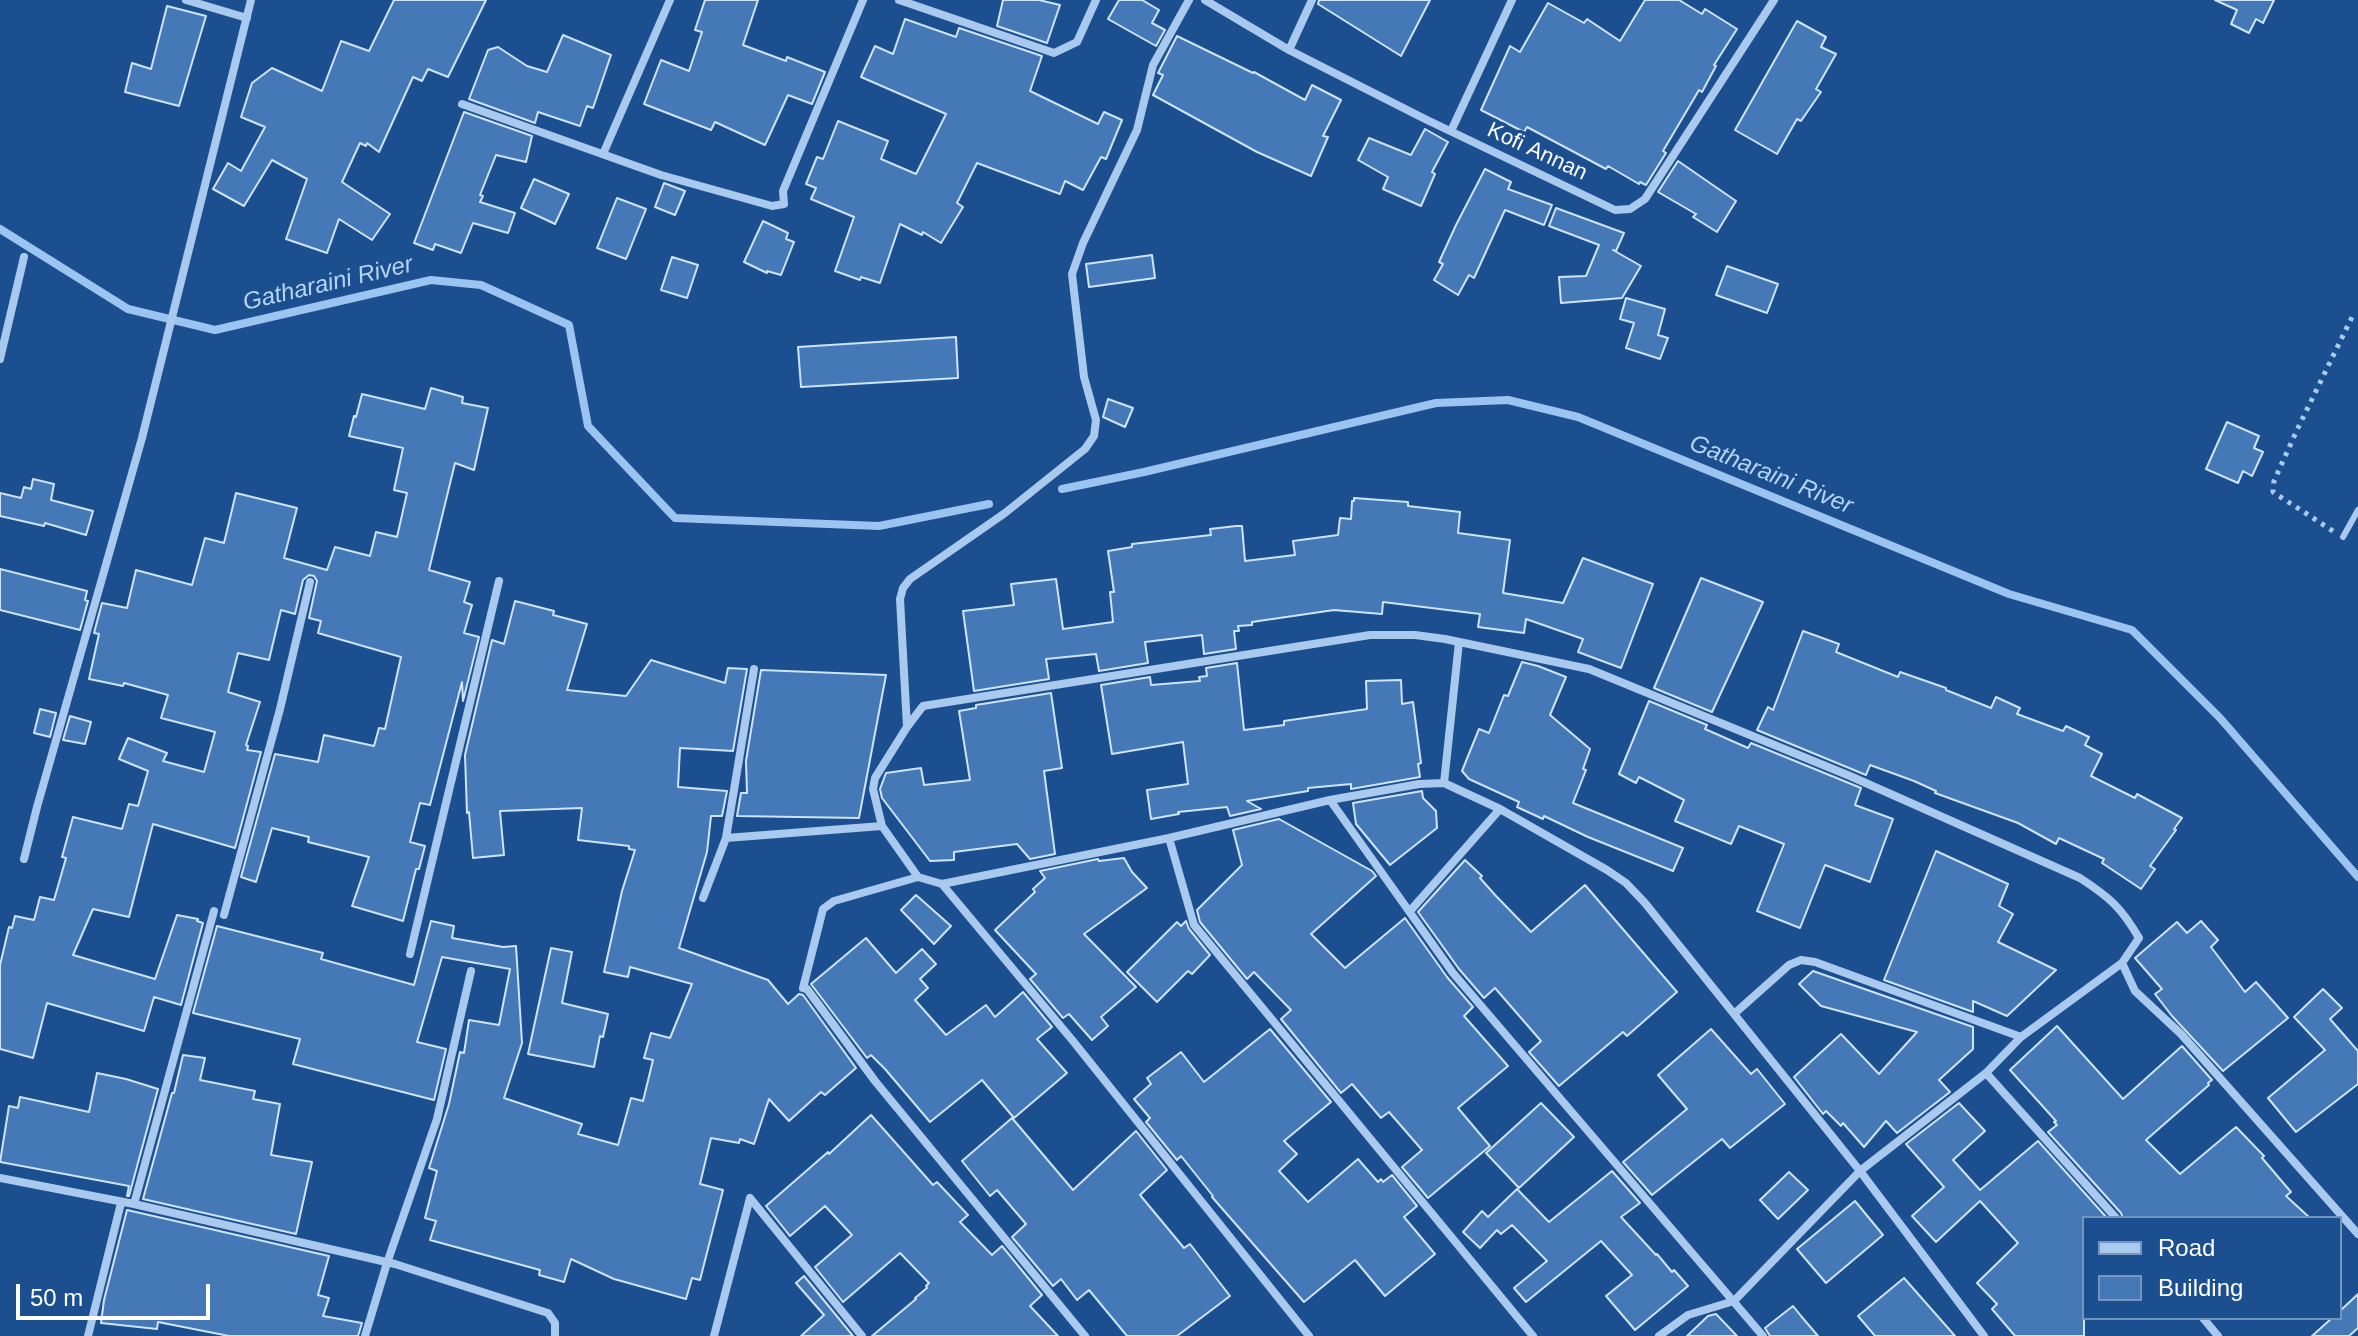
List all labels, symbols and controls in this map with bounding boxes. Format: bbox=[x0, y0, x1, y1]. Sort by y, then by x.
street label: Kofi Annan bbox=[1483, 117, 1591, 187]
water label: Gatharaini River bbox=[240, 250, 416, 318]
water label: Gatharaini River bbox=[1685, 429, 1857, 521]
legend bbox=[2082, 1216, 2342, 1320]
text: Road bbox=[2158, 1234, 2215, 1261]
scale bar bbox=[20, 1268, 214, 1318]
text: Building bbox=[2158, 1274, 2243, 1301]
text: 50 m bbox=[30, 1284, 83, 1311]

